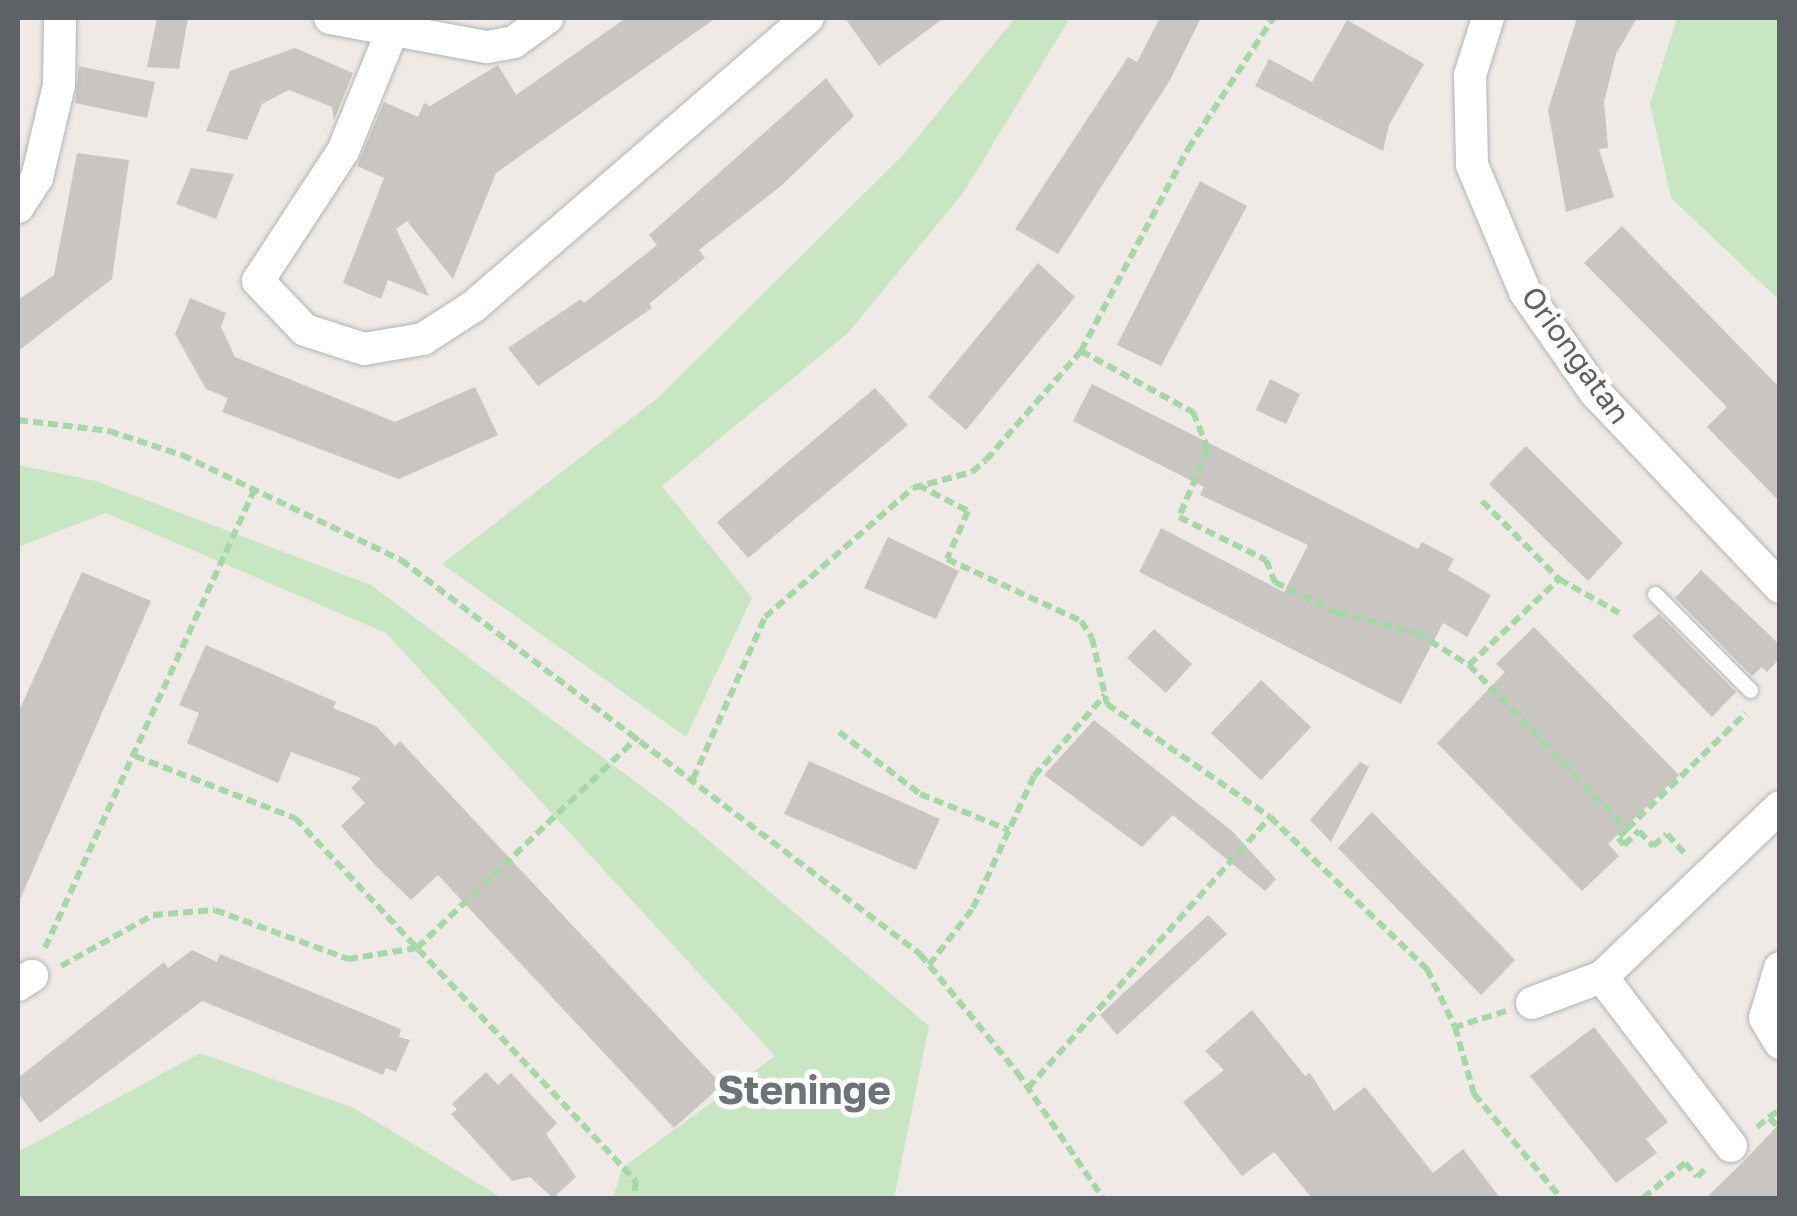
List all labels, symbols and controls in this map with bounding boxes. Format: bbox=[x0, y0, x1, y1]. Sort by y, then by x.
street label: Oriongatan bbox=[1514, 279, 1638, 431]
district label: Steninge bbox=[717, 1065, 891, 1113]

